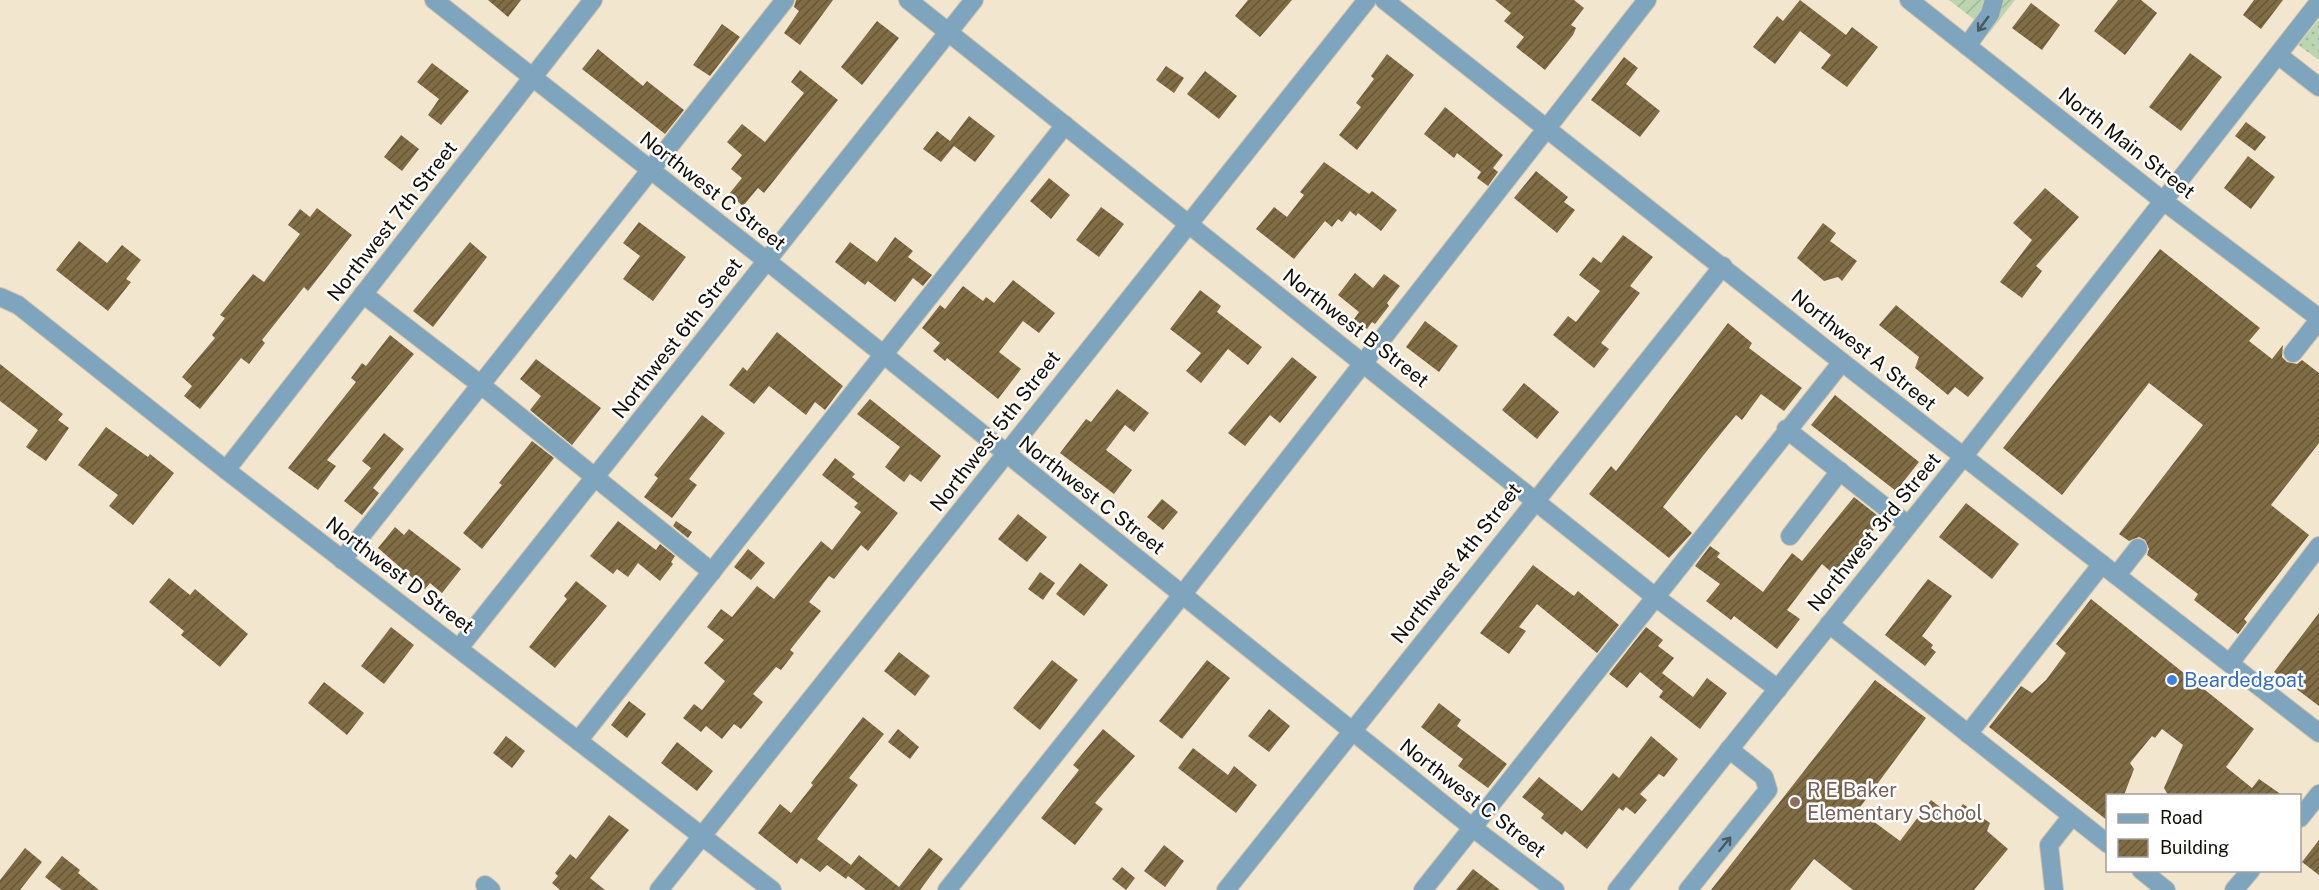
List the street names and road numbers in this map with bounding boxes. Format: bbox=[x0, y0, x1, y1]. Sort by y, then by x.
street label: North Main Street bbox=[2054, 82, 2200, 204]
street label: Northwest C Street bbox=[635, 126, 791, 256]
street label: Northwest 7th Street bbox=[322, 136, 462, 306]
street label: Northwest 6th Street bbox=[607, 253, 747, 423]
street label: Northwest B Street bbox=[1278, 264, 1434, 392]
street label: Northwest A Street bbox=[1787, 284, 1941, 416]
street label: Northwest 5th Street bbox=[925, 346, 1065, 516]
street label: Northwest C Street bbox=[1014, 430, 1170, 560]
street label: Northwest 3rd Street bbox=[1803, 448, 1945, 616]
street label: Northwest 4th Street bbox=[1386, 478, 1526, 648]
street label: Northwest D Street bbox=[321, 512, 479, 638]
street label: Northwest C Street bbox=[1395, 733, 1551, 863]

